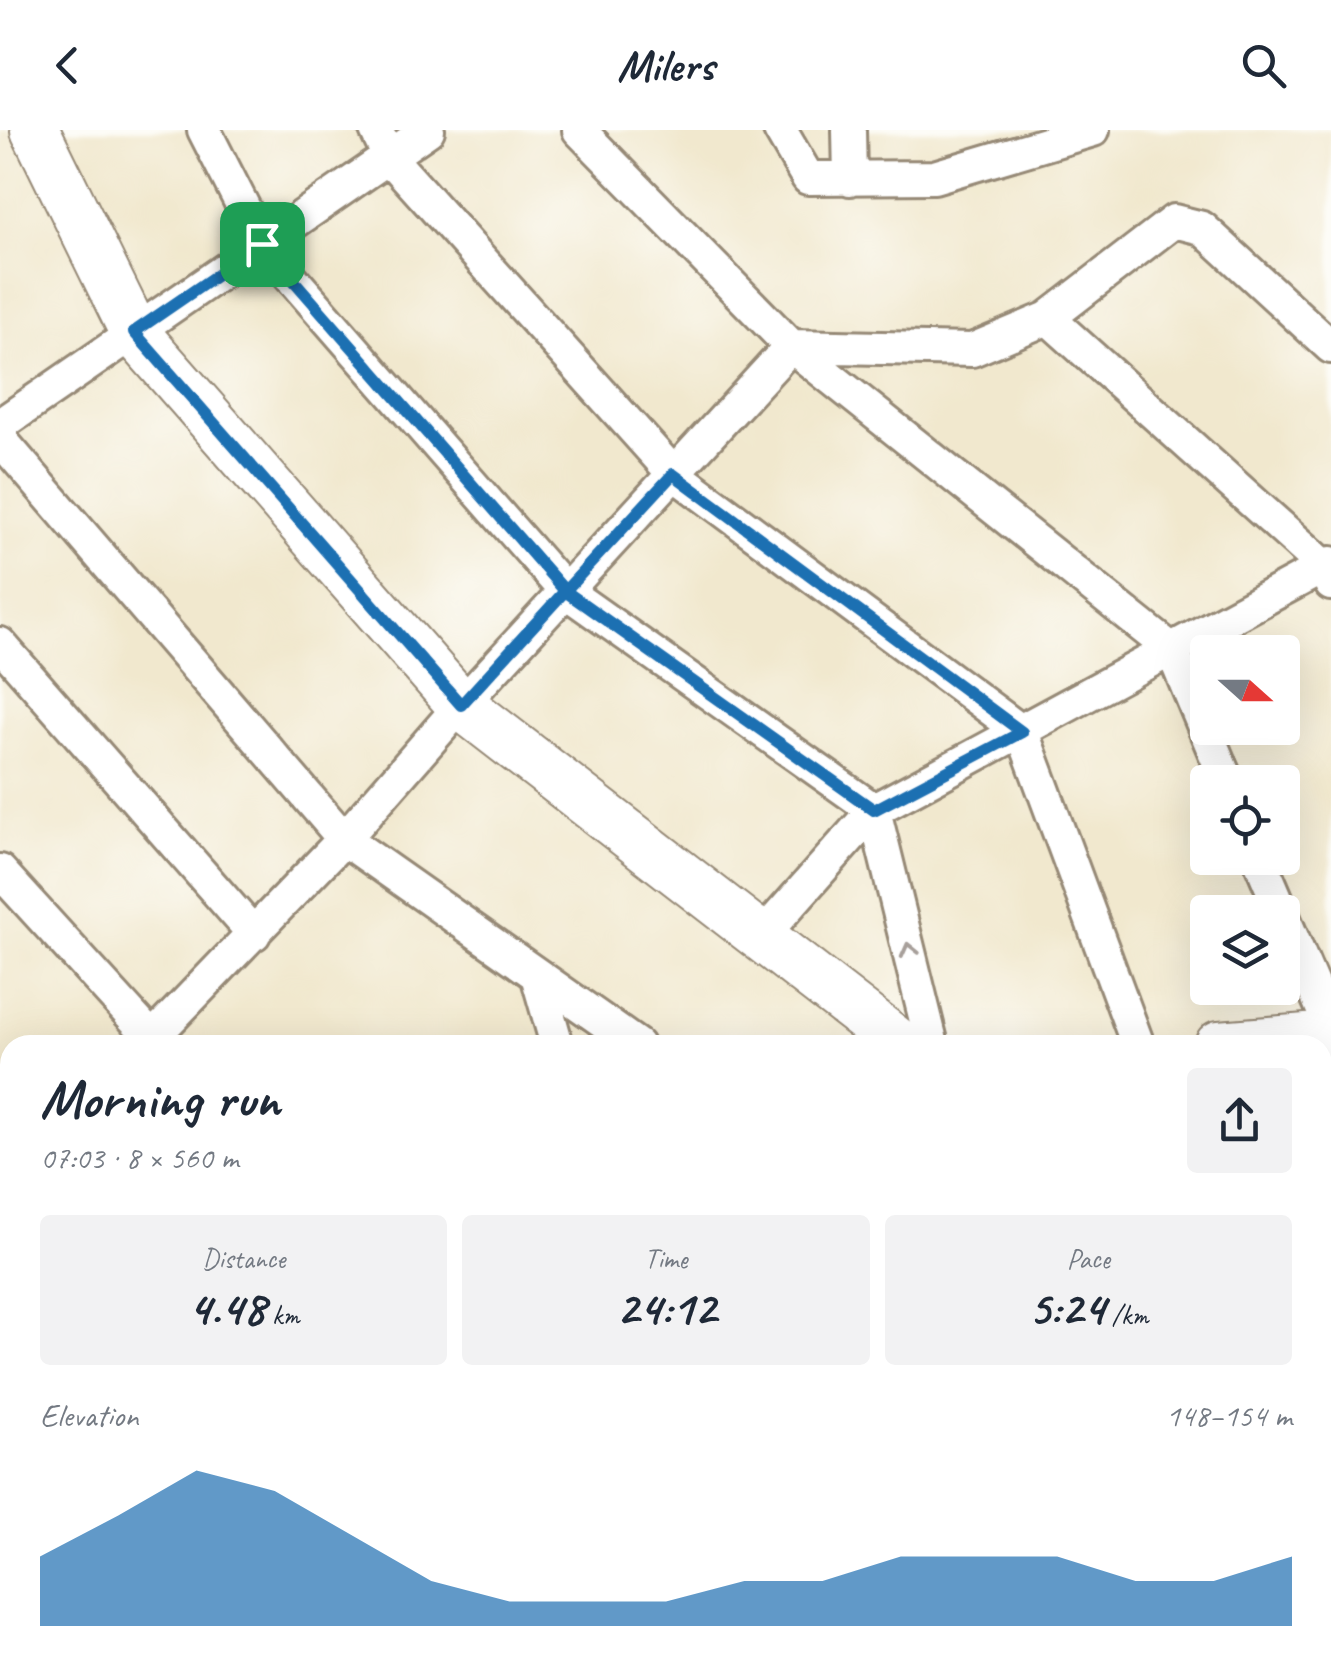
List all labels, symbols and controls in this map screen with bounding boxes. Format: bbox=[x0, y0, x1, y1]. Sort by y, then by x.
text: Milers bbox=[617, 37, 714, 94]
icon: back bbox=[40, 38, 95, 93]
icon: search bbox=[1236, 38, 1291, 93]
pin bbox=[220, 202, 305, 287]
icon: arrive bbox=[235, 217, 290, 272]
north arrow bbox=[1190, 635, 1300, 745]
map controls bbox=[1190, 635, 1300, 1005]
button: locate bbox=[1190, 765, 1300, 875]
button: layers bbox=[1190, 895, 1300, 1005]
one-way arrow bbox=[899, 942, 920, 959]
text: Morning run bbox=[40, 1064, 280, 1134]
button: share bbox=[1187, 1068, 1292, 1173]
text: 07:03 · 8 × 560 m bbox=[40, 1137, 238, 1178]
text: Distance bbox=[202, 1241, 285, 1276]
text: Time bbox=[645, 1241, 687, 1276]
text: Pace bbox=[1067, 1241, 1110, 1276]
text: 4.48 bbox=[188, 1276, 265, 1339]
text: 24:12 bbox=[616, 1276, 716, 1339]
text: 5:24 bbox=[1028, 1276, 1105, 1339]
text: km bbox=[265, 1297, 299, 1332]
text: /km bbox=[1105, 1297, 1148, 1332]
text: Elevation bbox=[40, 1395, 138, 1436]
text: 148–154 m bbox=[1166, 1395, 1292, 1436]

